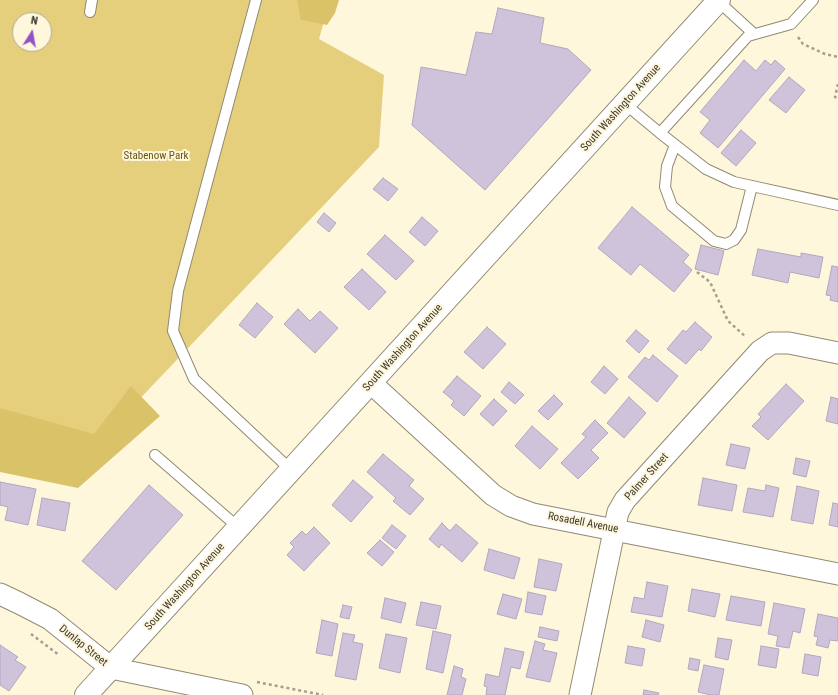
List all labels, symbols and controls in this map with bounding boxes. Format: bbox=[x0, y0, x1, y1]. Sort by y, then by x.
north arrow bbox=[12, 12, 52, 52]
text: N bbox=[30, 14, 39, 28]
street label: South Washington Avenue bbox=[578, 62, 664, 154]
park label: Stabenow Park bbox=[124, 149, 188, 163]
street label: South Washington Avenue bbox=[360, 302, 446, 394]
street label: Palmer Street bbox=[622, 451, 672, 503]
street label: Rosadell Avenue bbox=[547, 510, 619, 536]
street label: South Washington Avenue bbox=[142, 541, 228, 633]
street label: Dunlap Street bbox=[56, 622, 110, 670]

